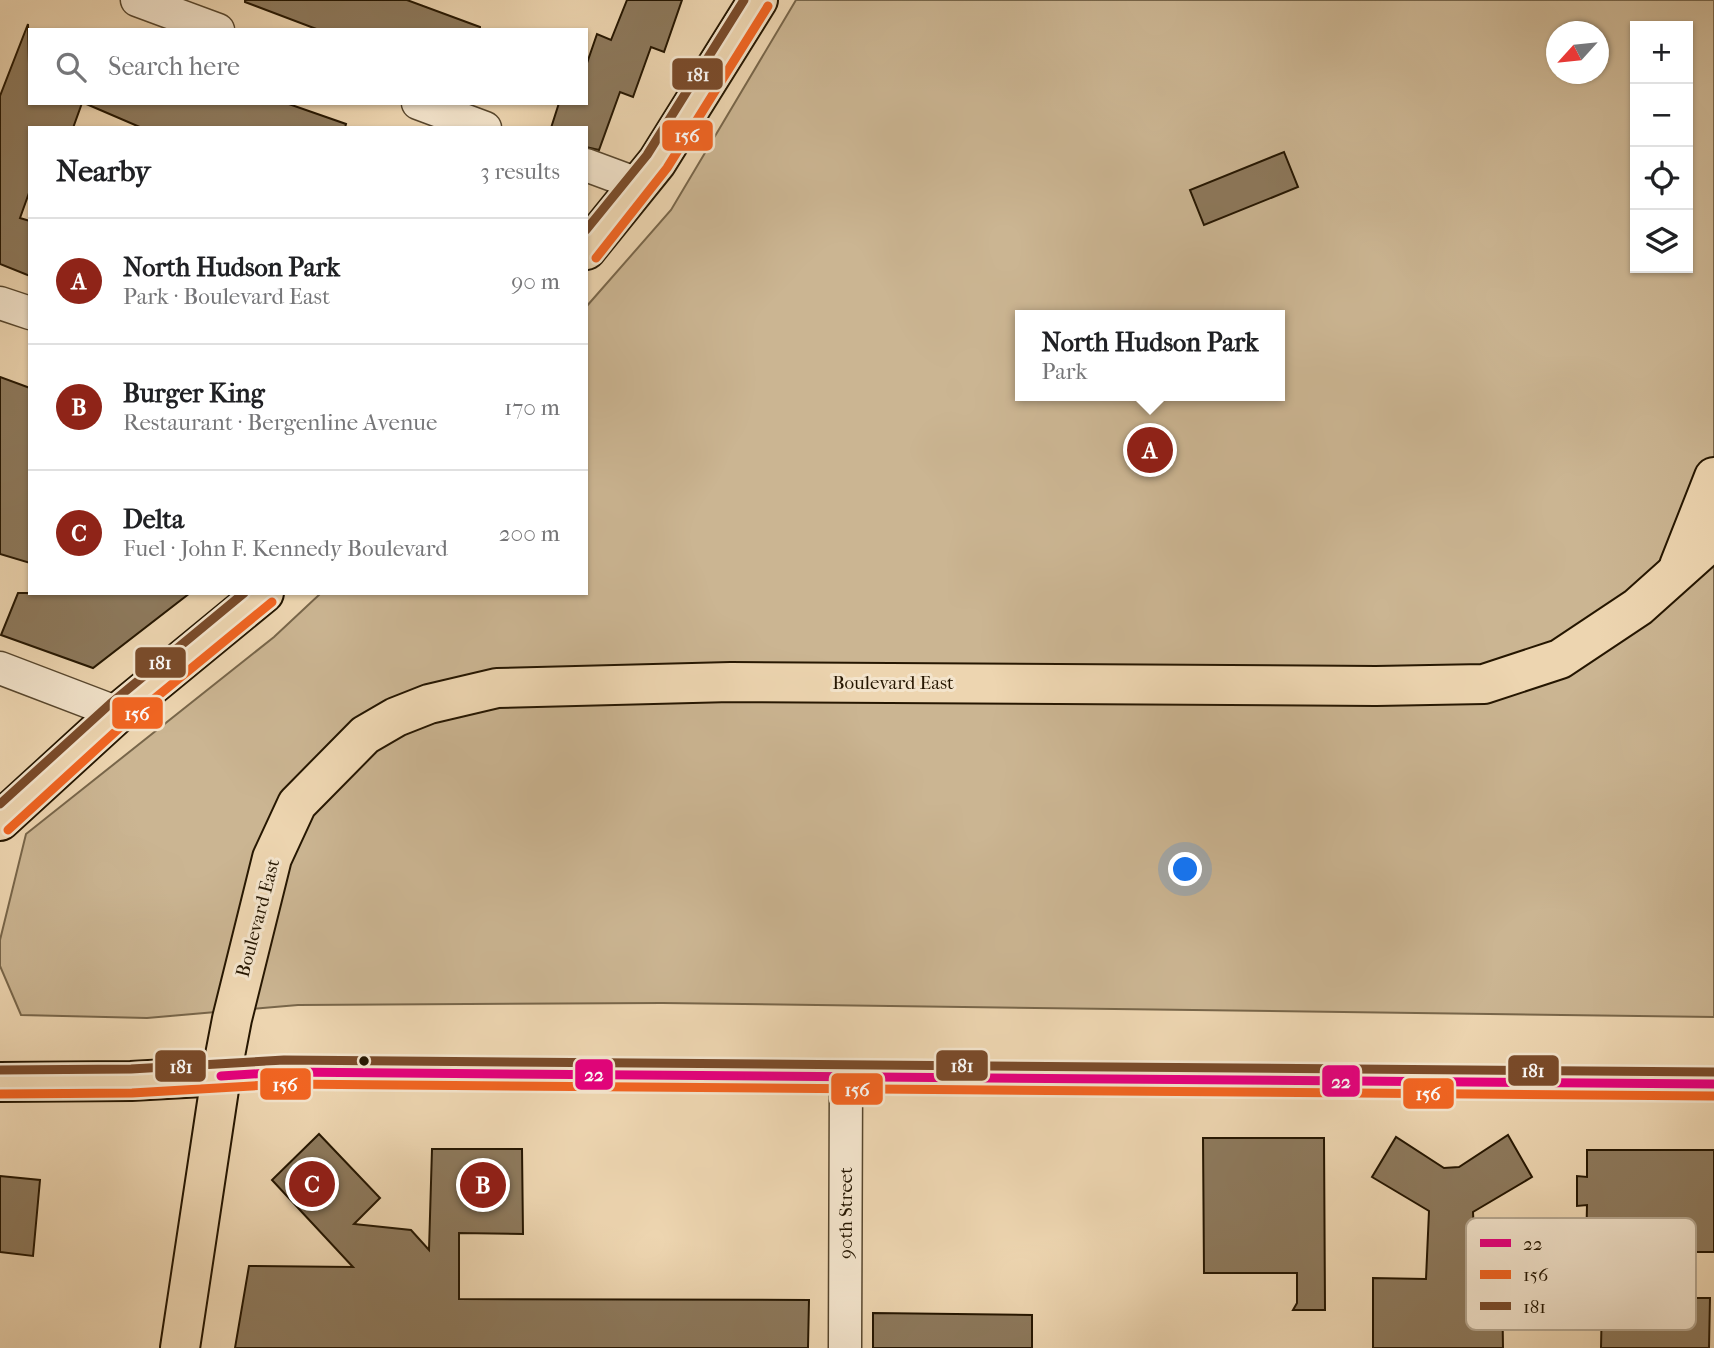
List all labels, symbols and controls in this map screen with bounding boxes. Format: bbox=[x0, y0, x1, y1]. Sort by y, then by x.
north arrow bbox=[1546, 21, 1609, 84]
map controls bbox=[1630, 21, 1693, 273]
button: + bbox=[1630, 21, 1693, 84]
search box bbox=[28, 28, 588, 105]
icon: search bbox=[52, 48, 90, 86]
text: Search here bbox=[108, 51, 240, 82]
line badge: 181 bbox=[671, 57, 724, 91]
text: 181 bbox=[686, 64, 710, 86]
button: − bbox=[1630, 84, 1693, 147]
line badge: 156 bbox=[661, 119, 714, 152]
text: 156 bbox=[674, 125, 700, 147]
button: locate bbox=[1630, 147, 1693, 210]
text: Nearby bbox=[56, 154, 151, 189]
text: 3 results bbox=[480, 158, 560, 185]
button: layers bbox=[1630, 210, 1693, 273]
text: North Hudson Park bbox=[123, 252, 340, 283]
text: A bbox=[72, 268, 86, 295]
text: 90 m bbox=[511, 268, 560, 295]
text: Park · Boulevard East bbox=[123, 283, 330, 310]
popup bbox=[1015, 310, 1285, 401]
text: North Hudson Park bbox=[1042, 327, 1258, 358]
text: Park bbox=[1042, 358, 1087, 385]
text: Burger King bbox=[123, 378, 265, 409]
text: B bbox=[72, 394, 86, 421]
text: 170 m bbox=[504, 394, 560, 421]
text: Restaurant · Bergenline Avenue bbox=[123, 409, 437, 436]
pin: A bbox=[1127, 424, 1173, 476]
text: Delta bbox=[123, 504, 184, 535]
text: C bbox=[71, 520, 87, 547]
text: 200 m bbox=[499, 520, 560, 547]
text: Fuel · John F. Kennedy Boulevard bbox=[123, 535, 448, 562]
line badge: 181 bbox=[134, 646, 187, 679]
text: 181 bbox=[148, 652, 172, 674]
street label: Boulevard East bbox=[832, 672, 954, 694]
line badge: 156 bbox=[111, 696, 164, 730]
text: 156 bbox=[124, 703, 150, 725]
your location bbox=[1168, 852, 1202, 886]
street label: Boulevard East bbox=[232, 856, 284, 980]
line badge: 181 bbox=[154, 1049, 207, 1083]
line badge: 181 bbox=[935, 1049, 989, 1082]
unlabelled marker bbox=[357, 1054, 371, 1068]
line badge: 181 bbox=[1507, 1054, 1560, 1087]
text: 181 bbox=[950, 1055, 974, 1077]
text: 181 bbox=[169, 1056, 193, 1078]
line badge: 22 bbox=[574, 1058, 614, 1091]
text: 181 bbox=[1521, 1060, 1545, 1082]
text: 22 bbox=[584, 1064, 604, 1086]
line badge: 22 bbox=[1321, 1064, 1361, 1098]
line badge: 156 bbox=[259, 1067, 312, 1101]
text: 22 bbox=[1331, 1071, 1351, 1093]
line badge: 156 bbox=[830, 1072, 884, 1106]
text: 156 bbox=[272, 1074, 298, 1096]
line badge: 156 bbox=[1402, 1077, 1455, 1110]
text: 156 bbox=[844, 1079, 870, 1101]
text: 156 bbox=[1415, 1083, 1441, 1105]
pin: C bbox=[289, 1158, 335, 1210]
pin: B bbox=[460, 1159, 506, 1211]
street label: 90th Street bbox=[835, 1167, 857, 1259]
legend bbox=[1466, 1218, 1696, 1330]
text: 22 bbox=[1523, 1233, 1543, 1255]
text: 156 bbox=[1523, 1264, 1549, 1286]
text: 181 bbox=[1523, 1296, 1546, 1318]

